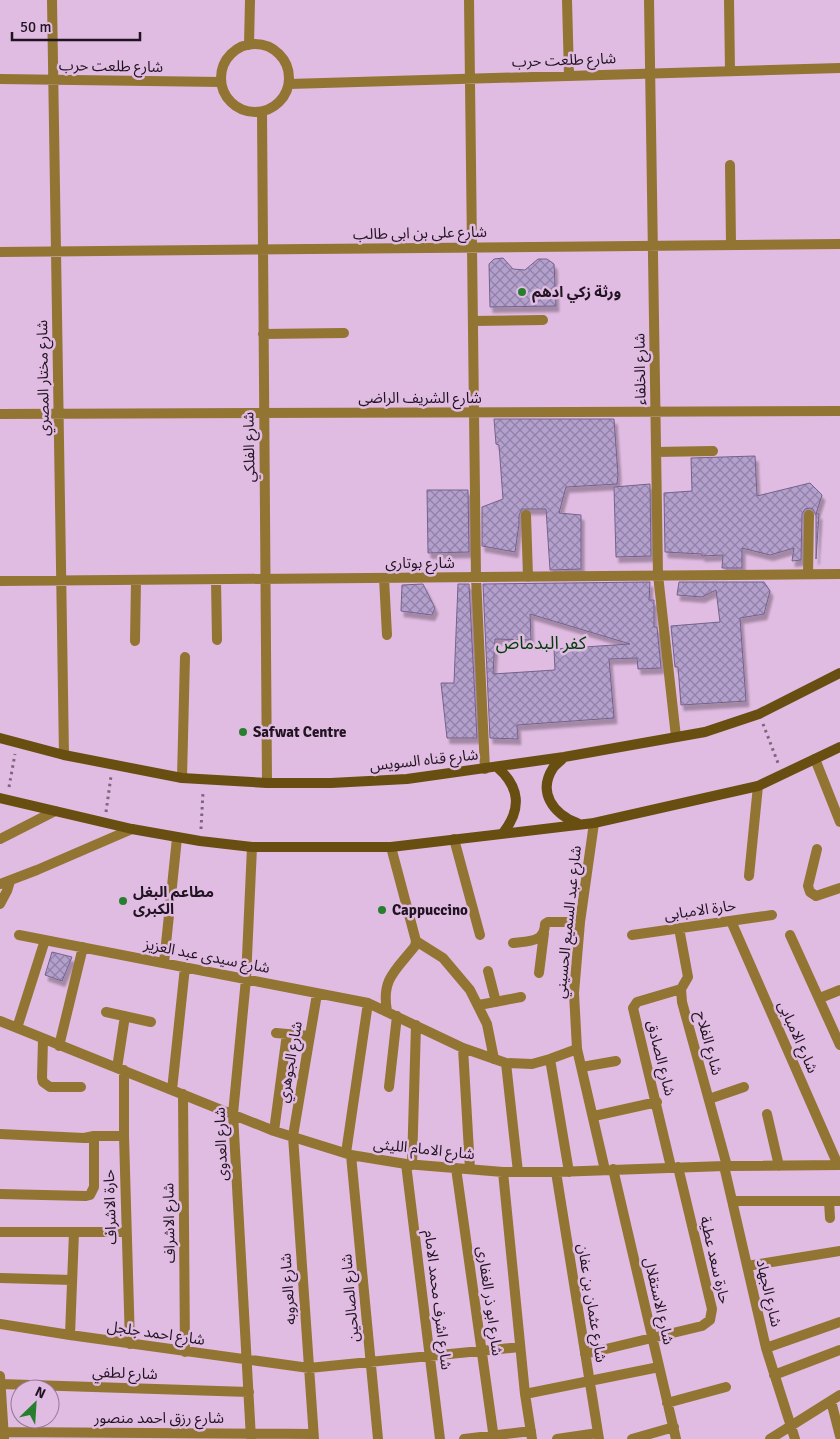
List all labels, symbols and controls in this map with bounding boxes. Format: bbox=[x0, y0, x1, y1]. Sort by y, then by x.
scale bar bbox=[12, 10, 140, 42]
text: 50 m bbox=[20, 18, 51, 36]
street label: شارع طلعت حرب bbox=[512, 49, 617, 74]
street label: شارع طلعت حرب bbox=[59, 56, 164, 79]
street label: شارع على بن ابى طالب bbox=[353, 223, 487, 246]
place label: ورثة زكي ادهم bbox=[532, 283, 621, 303]
marker: ورثة زكي ادهم bbox=[516, 286, 528, 298]
street label: شارع مختار المصري bbox=[33, 319, 56, 436]
street label: شارع الخلفاء bbox=[630, 333, 653, 405]
street label: شارع الشريف الراضى bbox=[358, 389, 482, 410]
street label: شارع الفلكي bbox=[239, 411, 262, 482]
street label: شارع بوتارى bbox=[385, 554, 455, 575]
district label: كفر البدماص bbox=[496, 632, 587, 654]
place label: Safwat Centre bbox=[253, 723, 346, 741]
marker: Safwat Centre bbox=[237, 726, 249, 738]
street label: شارع قناه السويس bbox=[369, 745, 480, 778]
street label: شارع عبد السميع الحسيني bbox=[551, 844, 588, 1000]
place label: مطاعم البغل الكبرى bbox=[133, 883, 214, 918]
marker: مطاعم البغل الكبرى bbox=[117, 895, 129, 907]
street label: حارة الامبابى bbox=[663, 896, 737, 924]
place label: Cappuccino bbox=[392, 901, 468, 919]
marker: Cappuccino bbox=[376, 904, 388, 916]
street label: شارع سيدى عبد العزيز bbox=[141, 935, 272, 980]
street label: شارع الامبابى bbox=[771, 998, 822, 1077]
street label: شارع الفلاح bbox=[689, 1009, 726, 1078]
street label: شارع الصادق bbox=[640, 1018, 679, 1099]
street label: شارع الجوهري bbox=[274, 1020, 309, 1105]
street label: شارع العدوى bbox=[211, 1106, 234, 1181]
street label: شارع الامام الليثى bbox=[372, 1135, 476, 1166]
street label: حارة الاشراف bbox=[100, 1169, 120, 1245]
street label: شارع الاشراف bbox=[159, 1182, 182, 1263]
street label: حارة سعد عطية bbox=[696, 1214, 734, 1306]
street label: شارع اشرف محمد الامام bbox=[418, 1229, 456, 1371]
street label: شارع عثمان بن عفان bbox=[571, 1242, 610, 1364]
street label: شارع ابو ذر الغفارى bbox=[470, 1245, 507, 1358]
street label: شارع العروبه bbox=[277, 1252, 302, 1325]
street label: شارع الصالحين bbox=[337, 1253, 366, 1343]
street label: شارع الاستقلال bbox=[637, 1256, 678, 1347]
street label: شارع الجهاد bbox=[750, 1258, 786, 1329]
street label: شارع احمد جلجل bbox=[105, 1317, 206, 1352]
street label: شارع لطفي bbox=[92, 1363, 158, 1386]
north arrow bbox=[10, 1379, 60, 1429]
text: N bbox=[32, 1383, 48, 1402]
street label: شارع رزق احمد منصور bbox=[93, 1409, 224, 1430]

